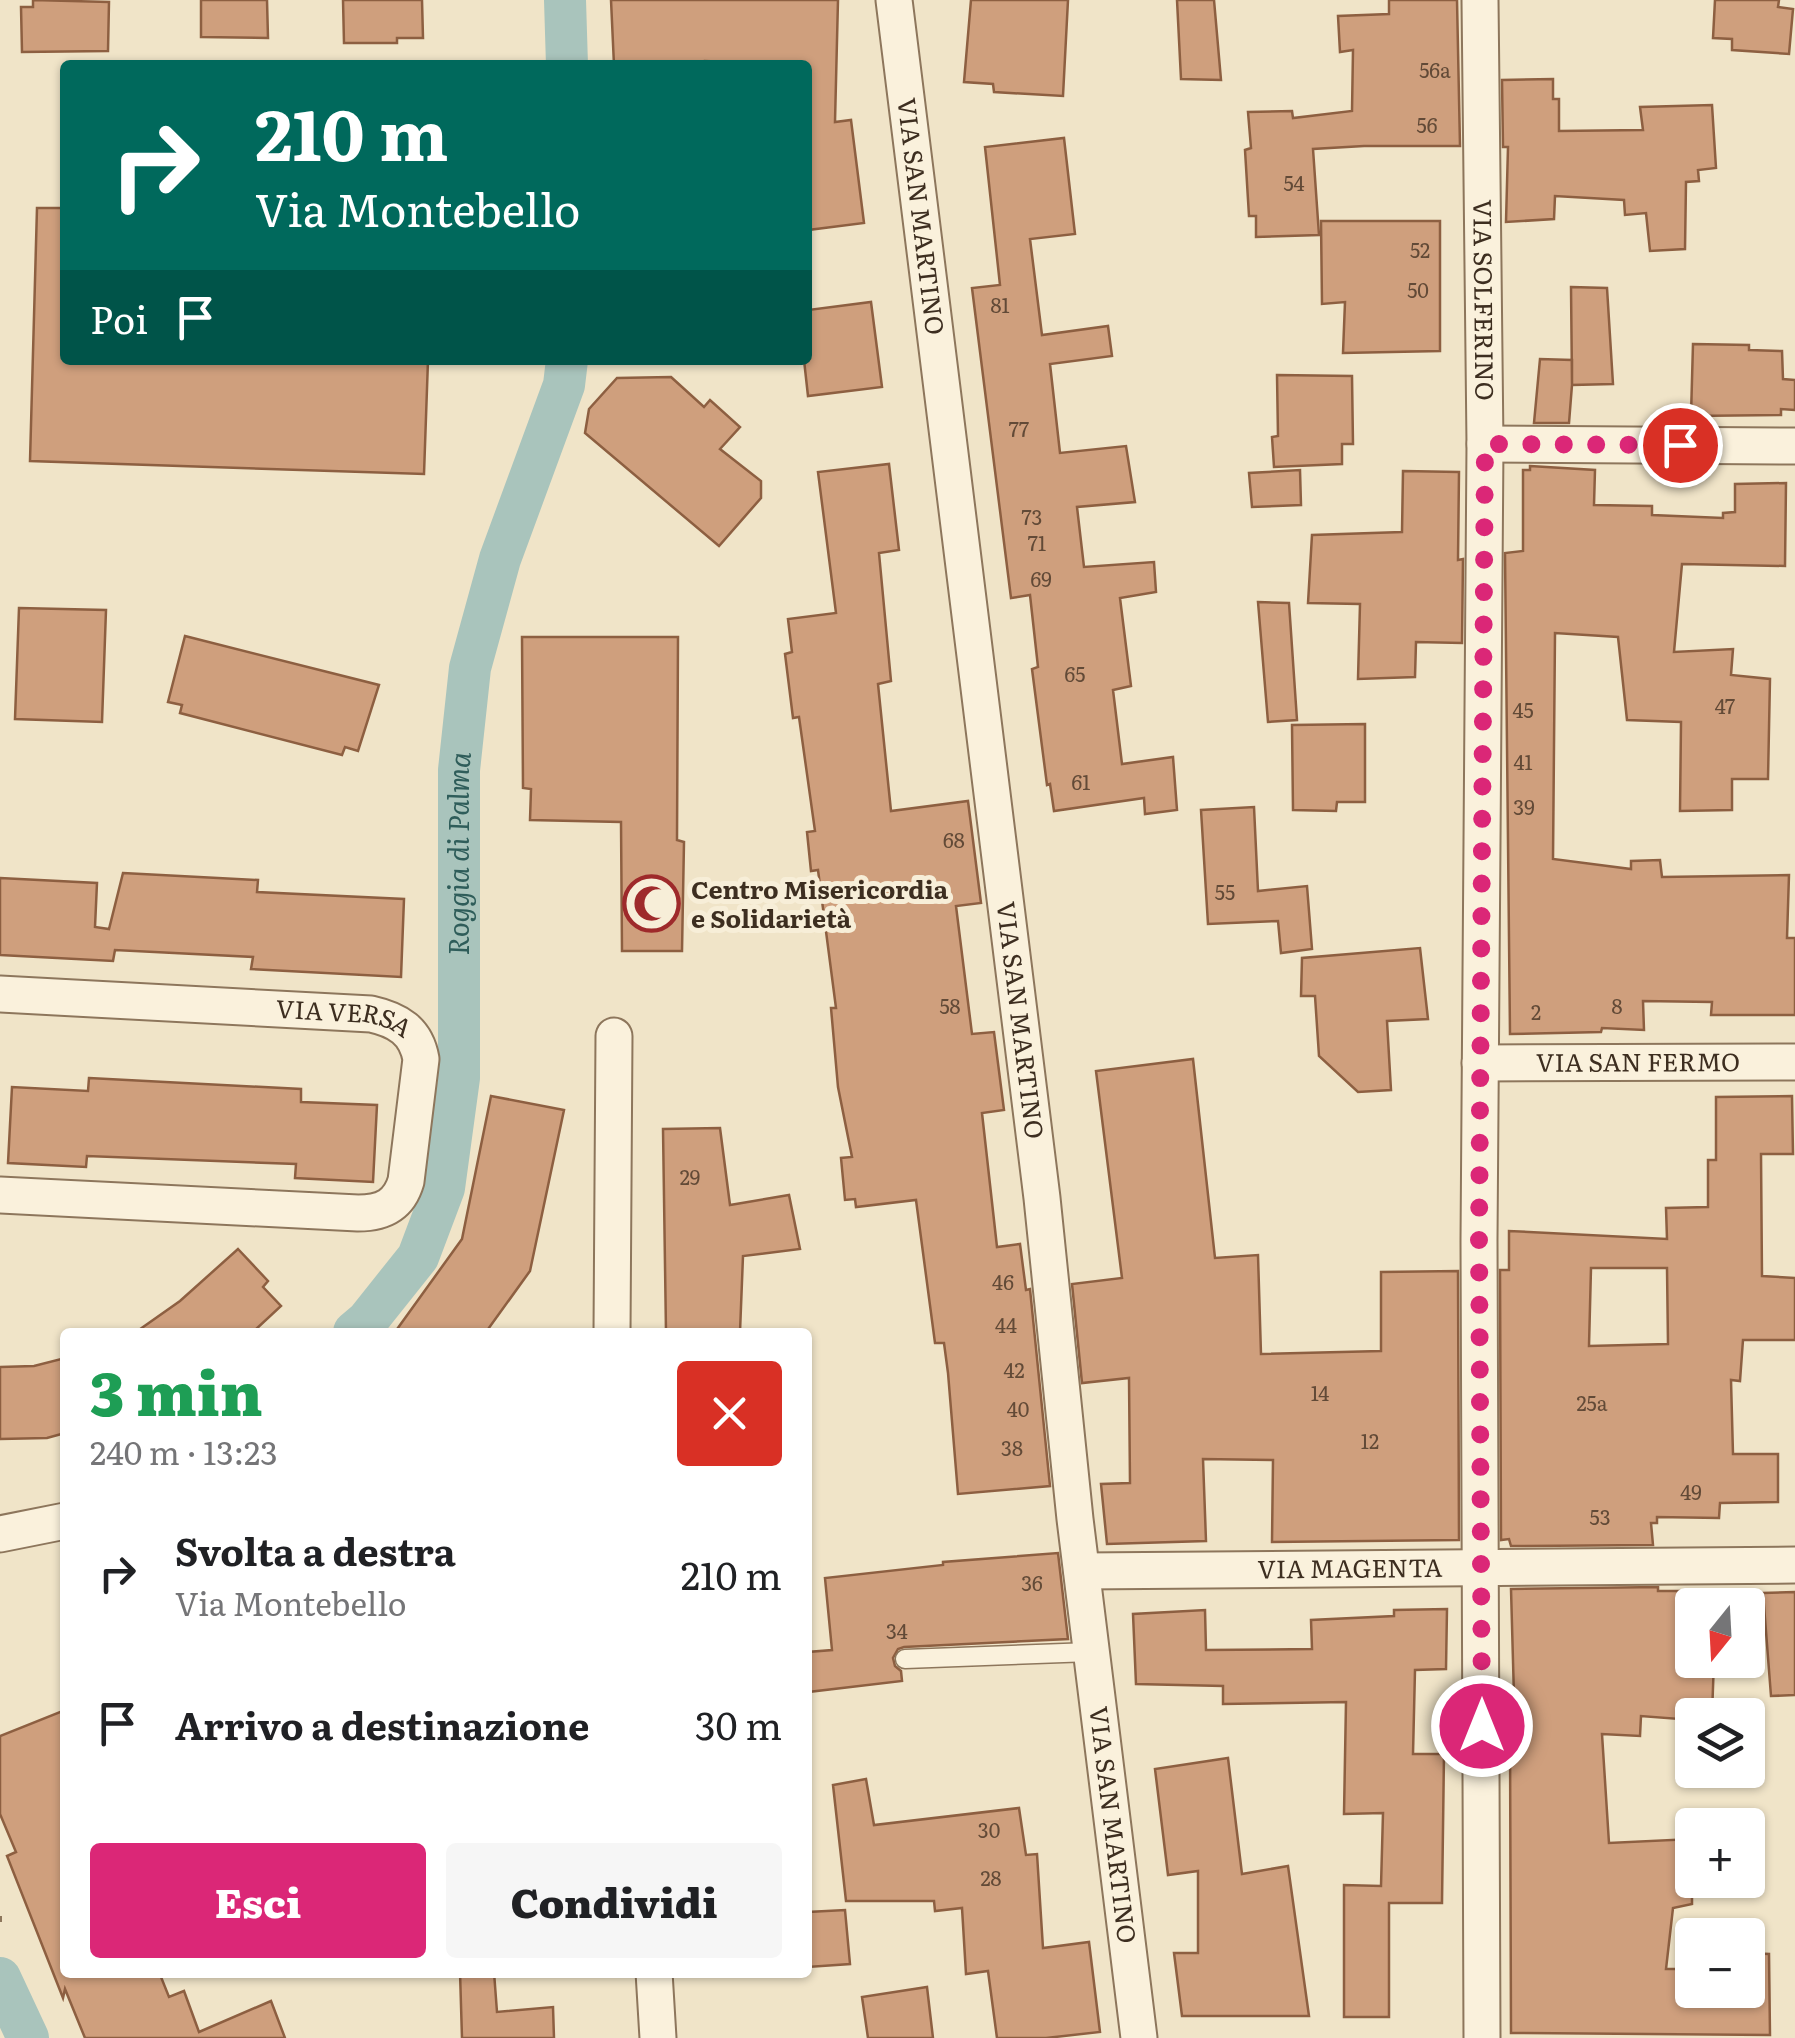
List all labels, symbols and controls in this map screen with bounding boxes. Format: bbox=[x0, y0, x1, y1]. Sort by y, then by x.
house number: 56a bbox=[1419, 54, 1451, 84]
text: 210 m bbox=[255, 79, 448, 183]
street label: VIA SAN MARTINO bbox=[889, 95, 955, 337]
icon: right bbox=[90, 100, 220, 230]
house number: 56 bbox=[1417, 109, 1438, 139]
house number: 54 bbox=[1283, 167, 1305, 197]
text: Via Montebello bbox=[255, 174, 580, 241]
street label: VIA SOLFERINO bbox=[1465, 199, 1505, 401]
house number: 52 bbox=[1410, 234, 1430, 264]
house number: 50 bbox=[1407, 274, 1429, 304]
text: Poi bbox=[90, 289, 148, 346]
house number: 81 bbox=[990, 289, 1010, 319]
icon: arrive bbox=[168, 290, 223, 345]
pin bbox=[1638, 403, 1723, 488]
house number: 77 bbox=[1009, 413, 1029, 443]
icon: arrive bbox=[1653, 418, 1708, 473]
house number: 73 bbox=[1022, 501, 1042, 531]
house number: 71 bbox=[1028, 527, 1046, 557]
house number: 69 bbox=[1030, 563, 1052, 593]
house number: 65 bbox=[1065, 658, 1085, 688]
house number: 47 bbox=[1715, 690, 1735, 720]
house number: 45 bbox=[1512, 694, 1534, 724]
house number: 41 bbox=[1513, 746, 1533, 776]
water label: Roggia di Palma bbox=[436, 749, 480, 956]
house number: 61 bbox=[1072, 766, 1090, 796]
house number: 39 bbox=[1513, 791, 1535, 821]
house number: 68 bbox=[943, 824, 965, 854]
place label: Centro Misericordia e Solidarietà bbox=[691, 870, 949, 936]
mosque icon: Centro Misericordia e Solidarietà bbox=[622, 874, 682, 934]
house number: 55 bbox=[1215, 876, 1235, 906]
street label: VIA SAN MARTINO bbox=[989, 899, 1055, 1141]
street label: VIA VERSA bbox=[275, 989, 420, 1045]
house number: 58 bbox=[939, 990, 961, 1020]
house number: 8 bbox=[1611, 990, 1623, 1020]
house number: 2 bbox=[1531, 996, 1541, 1026]
street label: VIA SAN FERMO bbox=[1536, 1042, 1740, 1080]
house number: 29 bbox=[680, 1161, 700, 1191]
house number: 46 bbox=[992, 1266, 1014, 1296]
house number: 44 bbox=[995, 1309, 1017, 1339]
text: 3 min bbox=[90, 1345, 263, 1434]
house number: 42 bbox=[1003, 1354, 1025, 1384]
button: close bbox=[677, 1361, 782, 1466]
house number: 14 bbox=[1311, 1377, 1329, 1407]
house number: 25a bbox=[1576, 1387, 1608, 1417]
house number: 40 bbox=[1007, 1393, 1029, 1423]
house number: 12 bbox=[1361, 1425, 1379, 1455]
text: 240 m · 13:23 bbox=[90, 1427, 278, 1475]
house number: 38 bbox=[1001, 1432, 1023, 1462]
house number: 49 bbox=[1680, 1476, 1702, 1506]
house number: 53 bbox=[1590, 1501, 1611, 1531]
text: Svolta a destra bbox=[175, 1521, 456, 1578]
text: 210 m bbox=[681, 1545, 782, 1602]
icon: right bbox=[90, 1546, 145, 1601]
street label: VIA MAGENTA bbox=[1257, 1548, 1443, 1587]
house number: 36 bbox=[1021, 1567, 1043, 1597]
text: Via Montebello bbox=[175, 1578, 406, 1626]
north arrow bbox=[1675, 1588, 1765, 1678]
map controls bbox=[1675, 1588, 1765, 2008]
house number: 34 bbox=[886, 1615, 908, 1645]
position arrow bbox=[1430, 1674, 1534, 1778]
text: Arrivo a destinazione bbox=[175, 1695, 589, 1752]
text: 30 m bbox=[695, 1695, 782, 1752]
icon: arrive bbox=[90, 1696, 145, 1751]
button: layers bbox=[1675, 1698, 1765, 1788]
street label: VIA SAN MARTINO bbox=[1081, 1704, 1147, 1945]
button: + bbox=[1675, 1808, 1765, 1898]
house number: 30 bbox=[978, 1814, 1000, 1844]
button: Esci bbox=[90, 1843, 426, 1958]
button: Condividi bbox=[446, 1843, 782, 1958]
house number: 28 bbox=[980, 1862, 1002, 1892]
button: − bbox=[1675, 1918, 1765, 2008]

